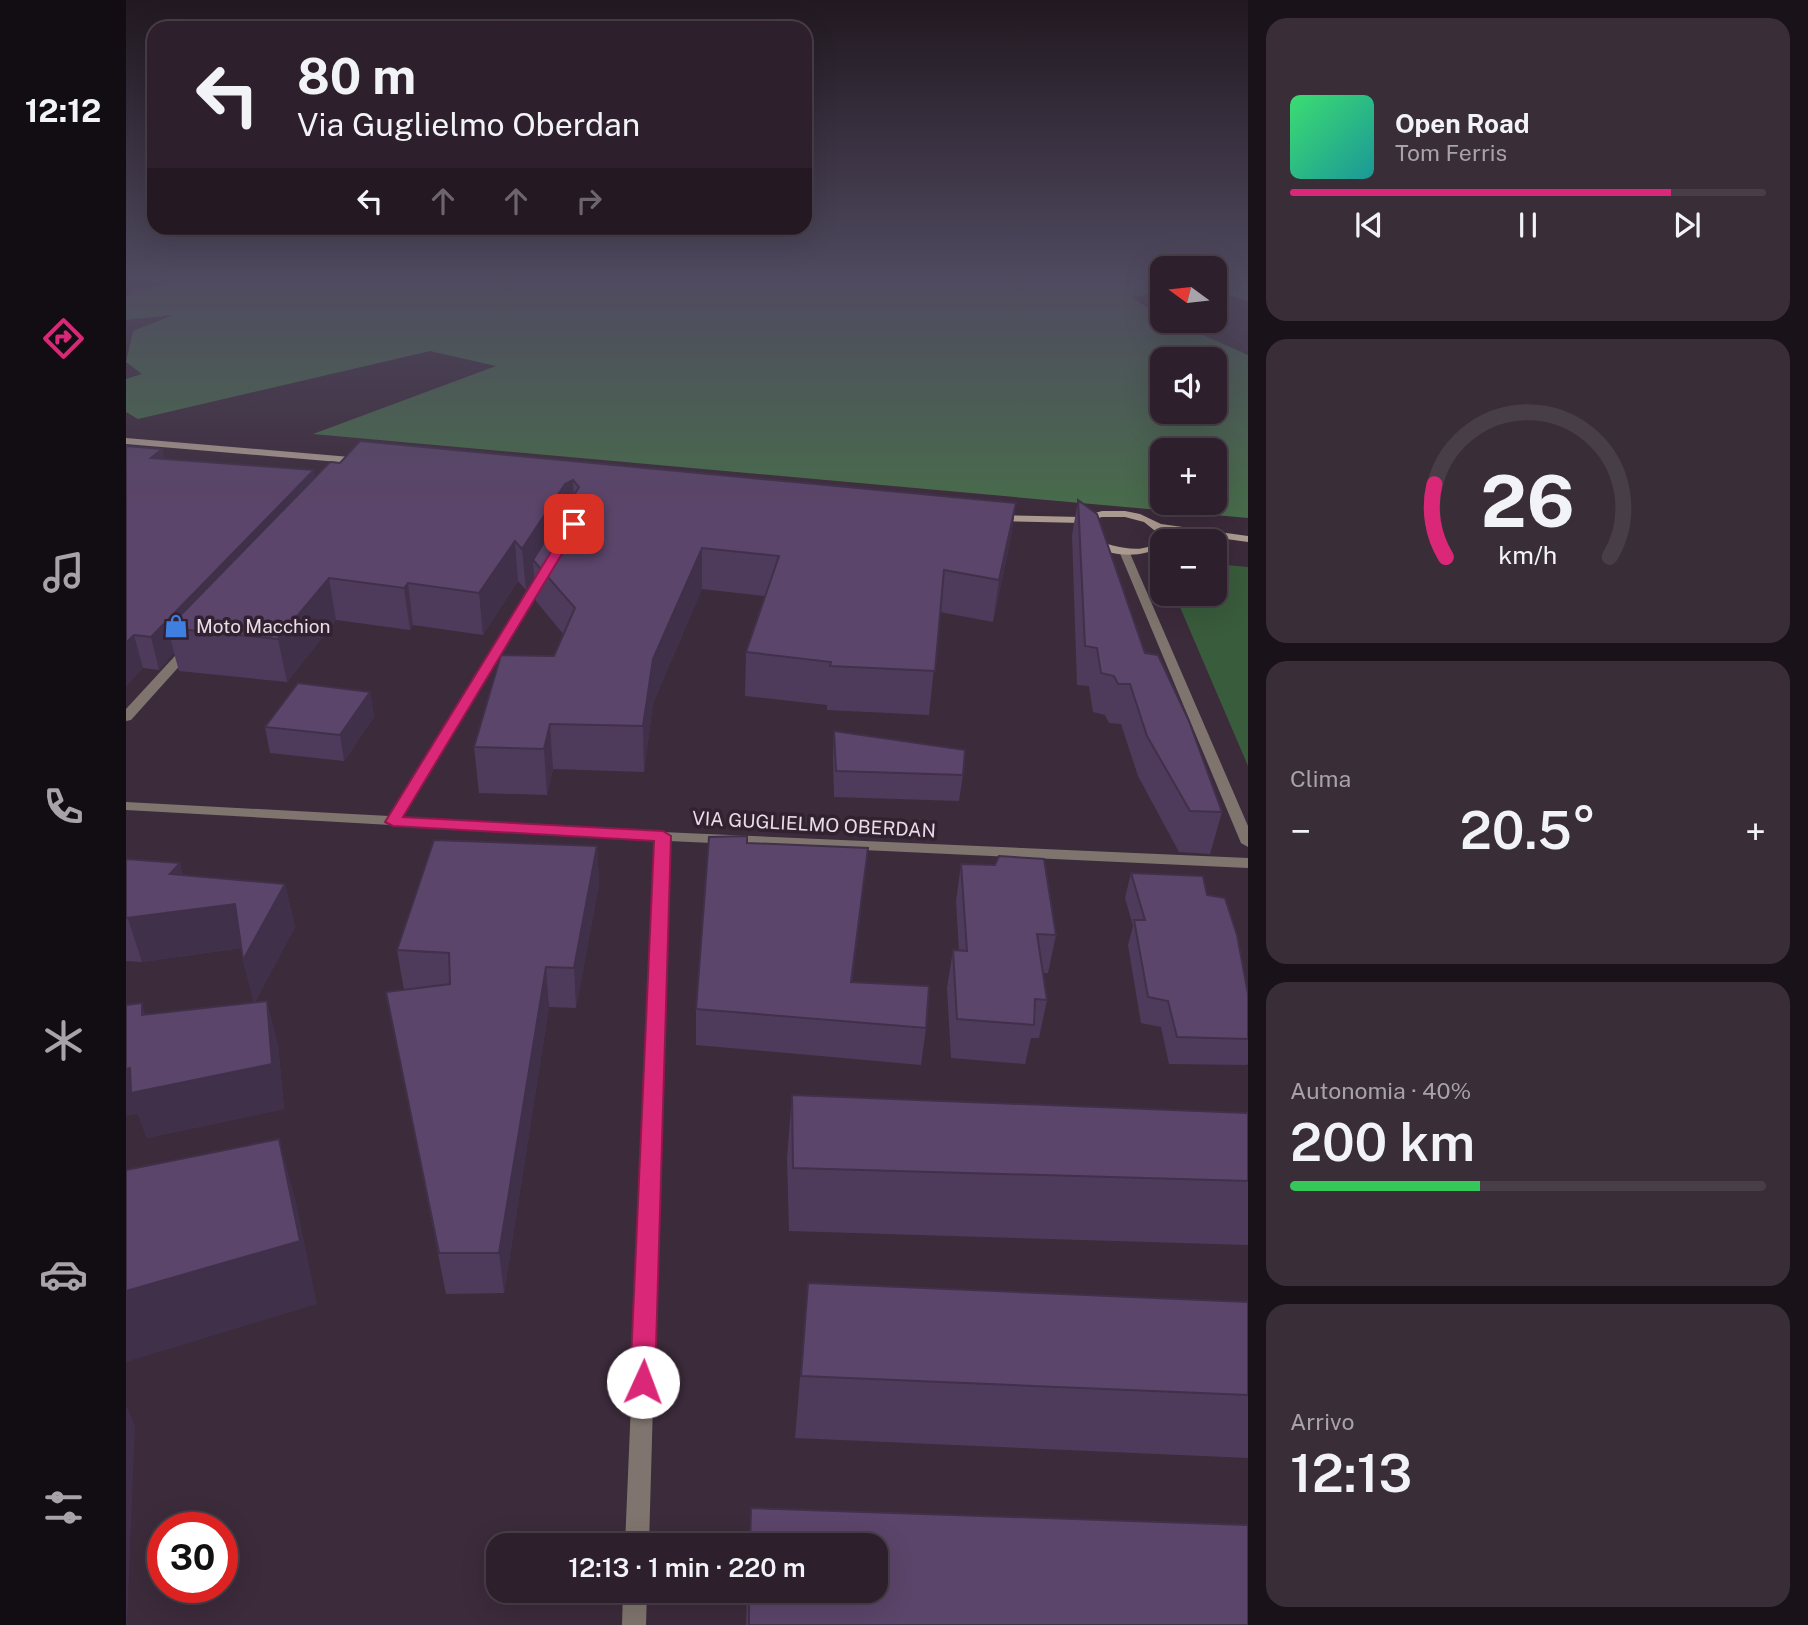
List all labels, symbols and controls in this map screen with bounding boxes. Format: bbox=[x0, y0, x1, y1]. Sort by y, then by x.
text: 80 m bbox=[297, 47, 416, 105]
icon: left bbox=[182, 49, 273, 140]
text: 12:12 bbox=[25, 92, 101, 129]
text: Via Guglielmo Oberdan bbox=[297, 106, 640, 143]
text: Open Road bbox=[1395, 108, 1530, 139]
text: Tom Ferris bbox=[1395, 139, 1507, 166]
icon: left bbox=[351, 182, 389, 220]
icon: ahead bbox=[424, 182, 462, 220]
icon: ahead bbox=[497, 182, 535, 220]
icon: right bbox=[570, 182, 608, 220]
icon: previous bbox=[1350, 206, 1388, 244]
icon: pause bbox=[1509, 206, 1547, 244]
icon: next bbox=[1668, 206, 1706, 244]
north arrow bbox=[1150, 256, 1227, 332]
map controls bbox=[1150, 256, 1227, 606]
icon: directions bbox=[39, 314, 88, 363]
button: sound bbox=[1150, 347, 1227, 424]
button: + bbox=[1150, 438, 1227, 515]
text: 26 bbox=[1481, 459, 1575, 544]
pin bbox=[544, 494, 604, 554]
icon: arrive bbox=[555, 505, 593, 543]
button: − bbox=[1150, 529, 1227, 606]
text: km/h bbox=[1499, 540, 1557, 570]
icon: music bbox=[39, 548, 88, 597]
shop icon: Moto Macchion bbox=[162, 612, 190, 640]
place label: Moto Macchion bbox=[196, 615, 330, 637]
text: Clima bbox=[1290, 765, 1351, 792]
icon: phone bbox=[39, 782, 88, 831]
text: 20.5° bbox=[1460, 800, 1596, 861]
street label: VIA GUGLIELMO OBERDAN bbox=[692, 807, 936, 841]
text: − bbox=[1290, 809, 1311, 854]
text: + bbox=[1745, 809, 1766, 854]
icon: climate bbox=[39, 1016, 88, 1065]
text: Autonomia · 40% bbox=[1290, 1077, 1471, 1104]
text: 200 km bbox=[1290, 1112, 1475, 1173]
icon: car bbox=[39, 1250, 88, 1299]
position arrow bbox=[606, 1345, 680, 1419]
text: Arrivo bbox=[1290, 1408, 1354, 1435]
text: 12:13 bbox=[1290, 1443, 1412, 1504]
icon: filters bbox=[39, 1483, 88, 1532]
speed limit sign: 30 bbox=[147, 1512, 238, 1603]
text: 12:13 · 1 min · 220 m bbox=[568, 1552, 806, 1583]

